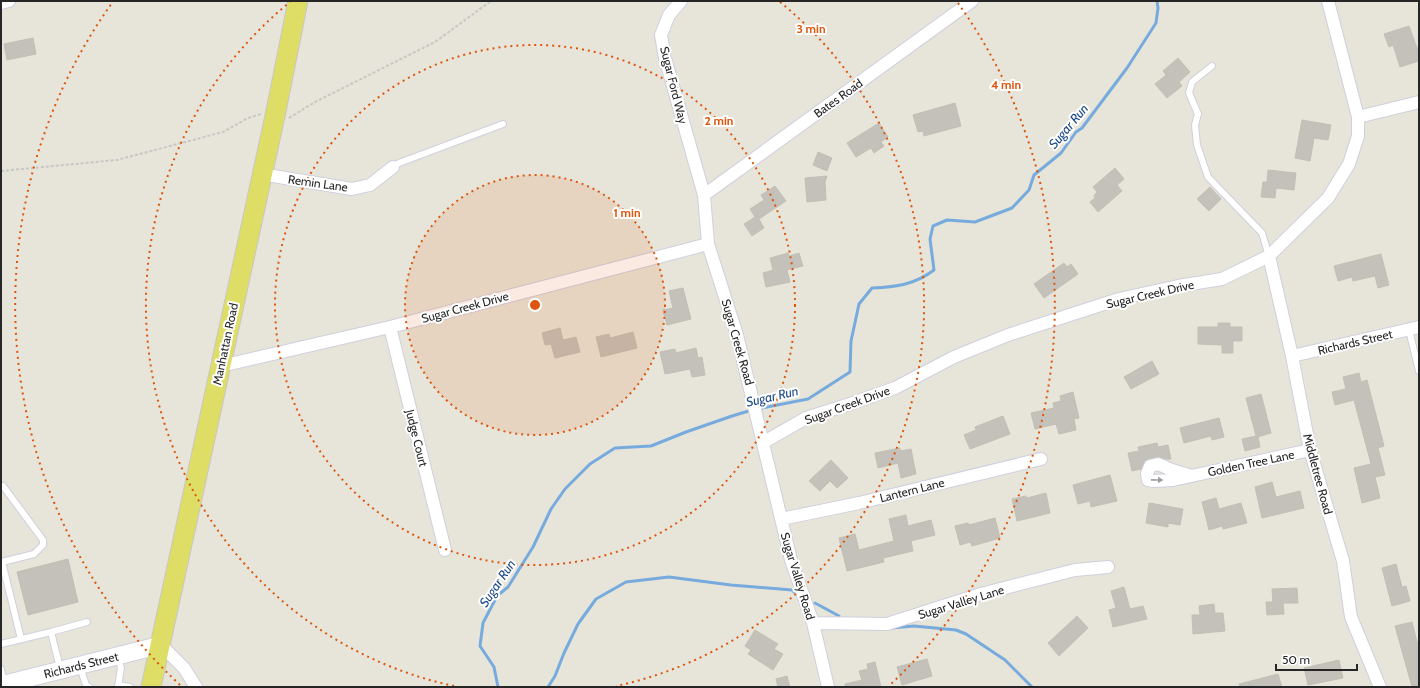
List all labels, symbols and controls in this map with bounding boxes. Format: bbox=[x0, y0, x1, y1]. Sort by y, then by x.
text: 3 min bbox=[796, 21, 826, 36]
street label: Sugar Ford Way bbox=[657, 45, 691, 125]
street label: Bates Road bbox=[811, 75, 865, 121]
text: 4 min bbox=[991, 77, 1021, 92]
water label: Sugar Run bbox=[1045, 100, 1091, 152]
text: 2 min bbox=[705, 113, 733, 128]
street label: Remin Lane bbox=[287, 171, 349, 195]
text: 1 min bbox=[613, 205, 641, 220]
street label: Sugar Creek Drive bbox=[1105, 277, 1195, 311]
street label: Sugar Creek Drive bbox=[420, 288, 510, 326]
street label: Sugar Creek Road bbox=[719, 297, 757, 387]
centre of rings bbox=[528, 298, 542, 312]
street label: Manhattan Road bbox=[209, 302, 241, 386]
street label: Richards Street bbox=[1316, 326, 1394, 358]
water label: Sugar Run bbox=[744, 382, 800, 410]
street label: Sugar Creek Drive bbox=[802, 383, 892, 427]
street label: Judge Court bbox=[402, 407, 431, 468]
street label: Middletree Road bbox=[1300, 432, 1336, 516]
street label: Golden Tree Lane bbox=[1206, 446, 1296, 480]
street label: Lantern Lane bbox=[878, 475, 946, 505]
one-way arrow bbox=[1150, 477, 1163, 484]
street label: Sugar Valley Road bbox=[778, 531, 818, 621]
water label: Sugar Run bbox=[475, 556, 519, 610]
street label: Sugar Valley Lane bbox=[916, 582, 1006, 622]
scale bar bbox=[1276, 646, 1357, 672]
street label: Richards Street bbox=[42, 649, 120, 681]
text: 50 m bbox=[1282, 652, 1310, 667]

